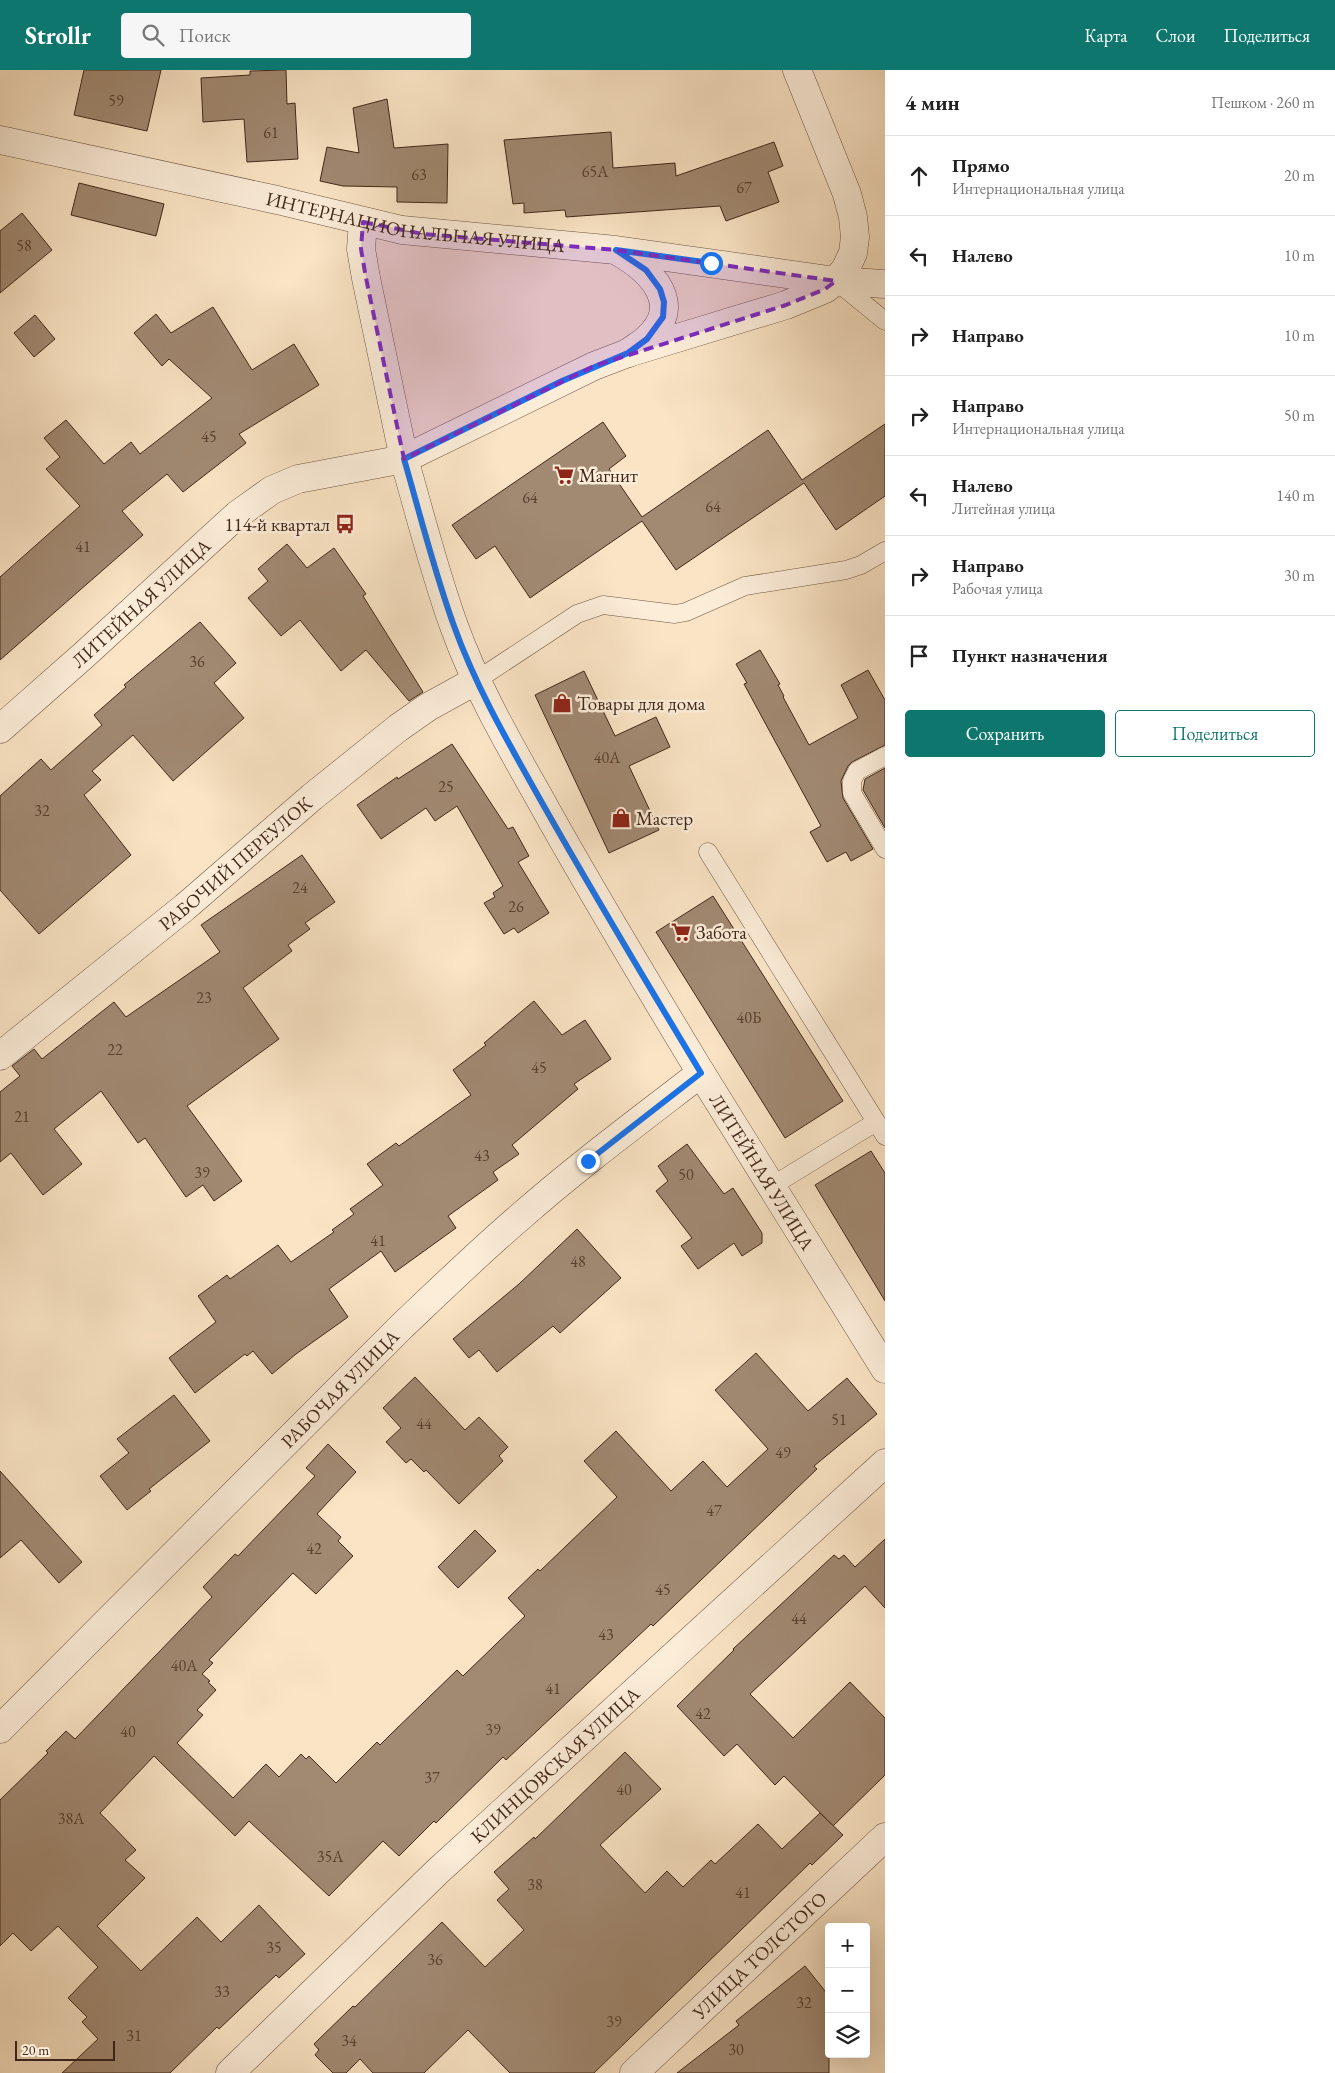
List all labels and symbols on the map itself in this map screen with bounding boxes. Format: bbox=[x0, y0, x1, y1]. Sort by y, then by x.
house number: 59 bbox=[108, 90, 124, 111]
house number: 61 bbox=[263, 122, 279, 143]
house number: 65А bbox=[582, 161, 609, 182]
house number: 63 bbox=[411, 164, 427, 185]
house number: 67 bbox=[736, 177, 752, 198]
street label: ИНТЕРНАЦИОНАЛЬНАЯ УЛИЦА bbox=[264, 185, 567, 258]
house number: 58 bbox=[16, 235, 32, 256]
route start bbox=[700, 252, 723, 275]
house number: 45 bbox=[201, 426, 217, 447]
place label: Магнит bbox=[579, 463, 638, 488]
supermarket icon: Магнит bbox=[553, 464, 575, 486]
house number: 64 bbox=[522, 487, 538, 508]
house number: 64 bbox=[705, 496, 721, 517]
place label: 114-й квартал bbox=[225, 512, 330, 537]
bus stop icon: 114-й квартал bbox=[334, 513, 356, 535]
street label: ЛИТЕЙНАЯ УЛИЦА bbox=[66, 532, 216, 673]
house number: 41 bbox=[75, 536, 91, 557]
house number: 36 bbox=[189, 651, 205, 672]
place label: Товары для дома bbox=[577, 691, 706, 716]
shop icon: Товары для дома bbox=[551, 692, 573, 714]
house number: 40А bbox=[594, 747, 621, 768]
house number: 25 bbox=[438, 776, 454, 797]
street label: РАБОЧИЙ ПЕРЕУЛОК bbox=[153, 790, 317, 936]
house number: 32 bbox=[34, 800, 50, 821]
place label: Мастер bbox=[636, 806, 693, 831]
shop icon: Мастер bbox=[610, 807, 632, 829]
house number: 24 bbox=[292, 877, 308, 898]
house number: 26 bbox=[508, 896, 524, 917]
place label: Забота bbox=[696, 920, 747, 945]
supermarket icon: Забота bbox=[670, 921, 692, 943]
house number: 23 bbox=[196, 987, 212, 1008]
house number: 40Б bbox=[737, 1007, 761, 1028]
house number: 22 bbox=[107, 1039, 123, 1060]
house number: 45 bbox=[531, 1057, 547, 1078]
street label: ЛИТЕЙНАЯ УЛИЦА bbox=[704, 1088, 821, 1255]
house number: 21 bbox=[14, 1106, 30, 1127]
house number: 43 bbox=[474, 1145, 490, 1166]
route end bbox=[577, 1150, 600, 1173]
house number: 39 bbox=[194, 1162, 210, 1183]
house number: 50 bbox=[678, 1164, 694, 1185]
house number: 41 bbox=[370, 1230, 386, 1251]
house number: 48 bbox=[570, 1251, 586, 1272]
street label: РАБОЧАЯ УЛИЦА bbox=[275, 1323, 405, 1453]
house number: 51 bbox=[831, 1409, 847, 1430]
house number: 44 bbox=[416, 1413, 432, 1434]
house number: 49 bbox=[775, 1442, 791, 1463]
house number: 47 bbox=[706, 1500, 722, 1521]
house number: 42 bbox=[306, 1538, 322, 1559]
house number: 45 bbox=[655, 1579, 671, 1600]
house number: 44 bbox=[791, 1608, 807, 1629]
house number: 43 bbox=[598, 1624, 614, 1645]
house number: 40А bbox=[171, 1655, 198, 1676]
house number: 41 bbox=[545, 1678, 561, 1699]
street label: КЛИНЦОВСКАЯ УЛИЦА bbox=[465, 1680, 645, 1848]
house number: 42 bbox=[695, 1703, 711, 1724]
house number: 39 bbox=[485, 1719, 501, 1740]
house number: 40 bbox=[120, 1721, 136, 1742]
house number: 37 bbox=[424, 1767, 440, 1788]
house number: 40 bbox=[616, 1779, 632, 1800]
house number: 38А bbox=[58, 1808, 85, 1829]
house number: 35А bbox=[317, 1846, 344, 1867]
house number: 38 bbox=[527, 1874, 543, 1895]
house number: 41 bbox=[735, 1882, 751, 1903]
street label: УЛИЦА ТОЛСТОГО bbox=[686, 1886, 832, 2025]
house number: 35 bbox=[266, 1937, 282, 1958]
house number: 36 bbox=[427, 1949, 443, 1970]
house number: 33 bbox=[214, 1981, 230, 2002]
house number: 32 bbox=[796, 1992, 812, 2013]
house number: 39 bbox=[606, 2011, 622, 2032]
house number: 31 bbox=[126, 2025, 142, 2046]
house number: 34 bbox=[341, 2030, 357, 2051]
scale bar bbox=[15, 2038, 115, 2061]
house number: 30 bbox=[728, 2039, 744, 2060]

